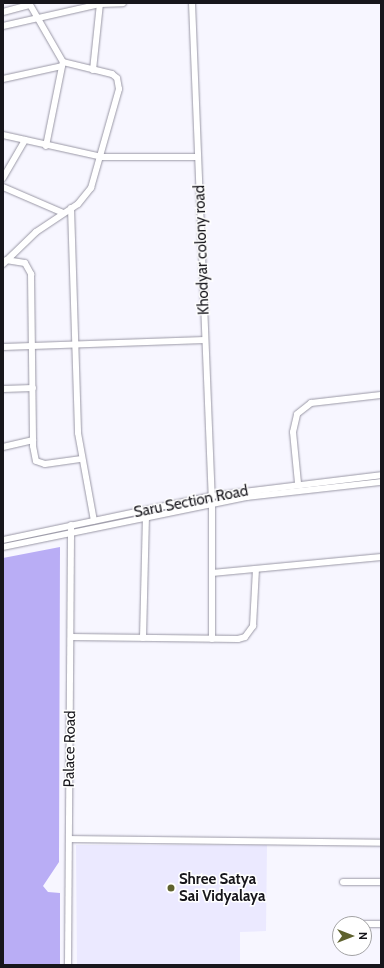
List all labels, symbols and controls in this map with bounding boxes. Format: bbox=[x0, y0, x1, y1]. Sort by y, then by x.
street label: Khodyar colony road bbox=[191, 185, 213, 315]
street label: Saru Section Road bbox=[132, 482, 250, 522]
street label: Palace Road bbox=[60, 711, 80, 787]
place label: Shree Satya Sai Vidyalaya bbox=[179, 870, 265, 905]
marker: Shree Satya Sai Vidyalaya bbox=[166, 883, 176, 893]
north arrow bbox=[332, 916, 372, 956]
text: N bbox=[356, 932, 370, 940]

